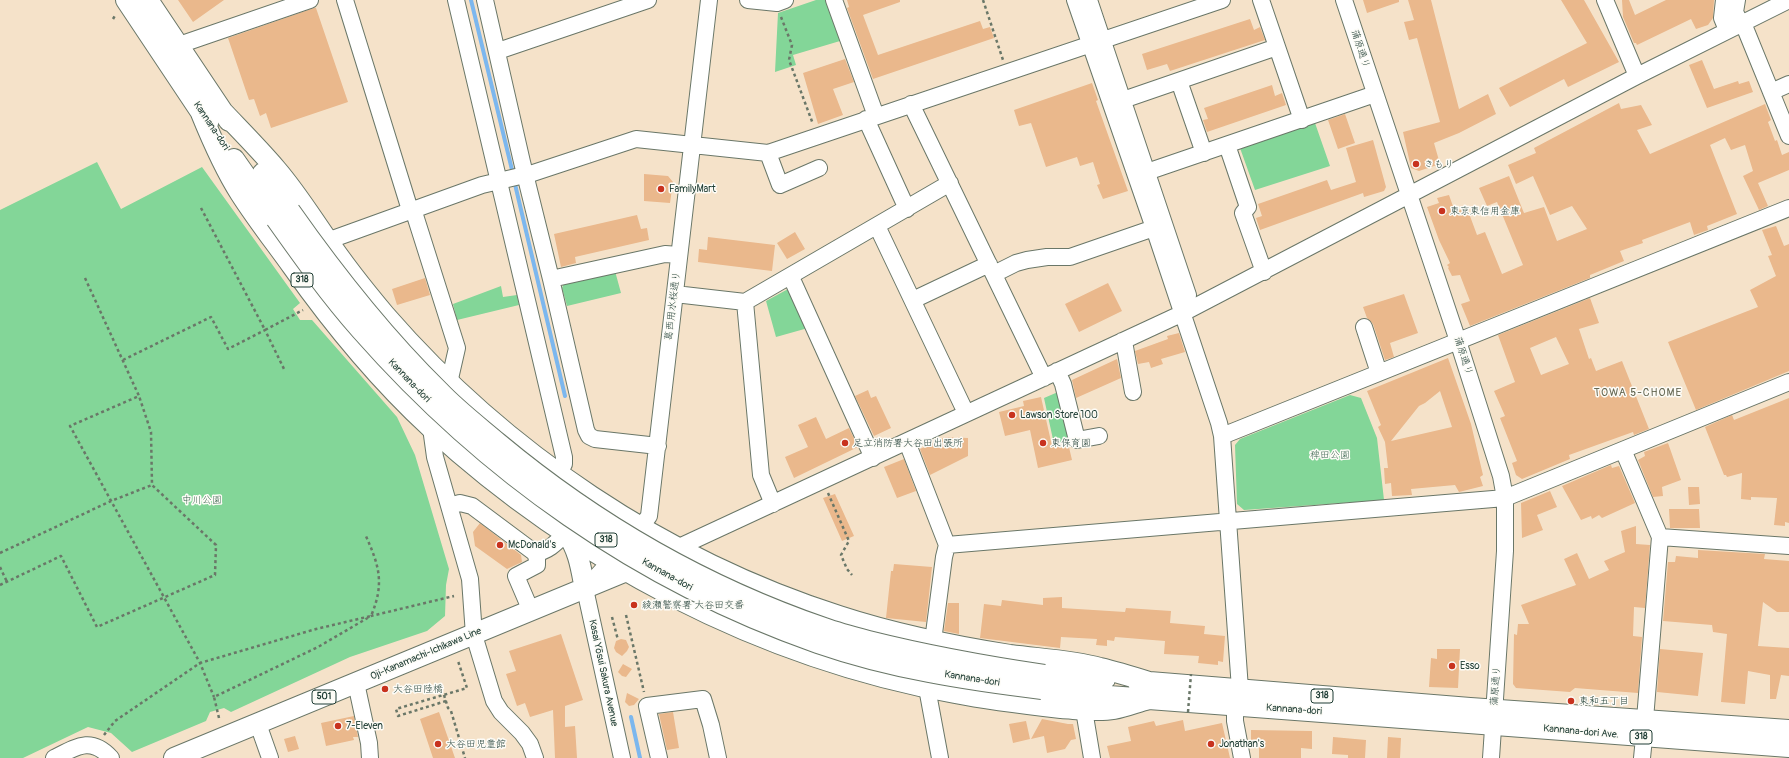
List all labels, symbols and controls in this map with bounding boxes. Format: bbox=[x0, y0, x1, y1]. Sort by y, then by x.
street label: 蒲原通り bbox=[1348, 28, 1372, 70]
street label: Kannana-dori bbox=[190, 99, 232, 153]
place label: きもり bbox=[1424, 158, 1454, 170]
marker: きもり bbox=[1411, 159, 1421, 169]
place label: FamilyMart bbox=[669, 183, 716, 195]
marker: FamilyMart bbox=[656, 184, 666, 194]
place label: 東京東信用金庫 bbox=[1450, 205, 1520, 217]
marker: 東京東信用金庫 bbox=[1437, 206, 1447, 216]
street label: 葛西用水桜通り bbox=[663, 271, 683, 341]
road number: 318 bbox=[291, 273, 313, 287]
street label: 蒲原通り bbox=[1451, 335, 1475, 377]
street label: Kannana-dori bbox=[385, 357, 433, 405]
district label: TOWA 5-CHOME bbox=[1594, 386, 1682, 400]
place label: Lawson Store 100 bbox=[1020, 409, 1098, 421]
marker: Lawson Store 100 bbox=[1007, 410, 1017, 420]
place label: 足立消防署大谷田出張所 bbox=[853, 437, 963, 449]
place label: 東保育園 bbox=[1051, 437, 1091, 449]
marker: 足立消防署大谷田出張所 bbox=[840, 438, 850, 448]
marker: 東保育園 bbox=[1038, 438, 1048, 448]
park label: 稗田公園 bbox=[1310, 449, 1350, 461]
park label: 中川公園 bbox=[182, 494, 222, 506]
road number: 318 bbox=[595, 533, 617, 547]
place label: McDonald's bbox=[508, 539, 556, 551]
marker: McDonald's bbox=[495, 540, 505, 550]
street label: Kannana-dori bbox=[640, 556, 694, 594]
place label: 綾瀬警察署 大谷田交番 bbox=[642, 599, 744, 611]
marker: 綾瀬警察署 大谷田交番 bbox=[629, 600, 639, 610]
street label: Kasai Yōsui Sakura Avenue bbox=[586, 618, 620, 728]
street label: Oji-Kanamachi-Ichikawa Line bbox=[369, 625, 483, 683]
place label: Esso bbox=[1460, 660, 1480, 672]
marker: Esso bbox=[1447, 661, 1457, 671]
street label: 蒲原通り bbox=[1489, 666, 1503, 706]
street label: Kannana-dori bbox=[943, 669, 1001, 689]
place label: 大谷田陸橋 bbox=[393, 683, 443, 695]
marker: 大谷田陸橋 bbox=[380, 684, 390, 694]
road number: 318 bbox=[1311, 689, 1333, 703]
road number: 501 bbox=[312, 690, 336, 704]
place label: 東和五丁目 bbox=[1579, 695, 1629, 707]
marker: 東和五丁目 bbox=[1566, 696, 1576, 706]
street label: Kannana-dori bbox=[1266, 702, 1322, 718]
place label: 7-Eleven bbox=[346, 720, 383, 732]
marker: 7-Eleven bbox=[333, 721, 343, 731]
street label: Kannana-dori Ave. bbox=[1543, 723, 1619, 741]
road number: 318 bbox=[1630, 730, 1652, 744]
place label: 大谷田児童館 bbox=[446, 738, 506, 750]
place label: Jonathan's bbox=[1219, 738, 1264, 750]
marker: 大谷田児童館 bbox=[433, 739, 443, 749]
marker: Jonathan's bbox=[1206, 739, 1216, 749]

